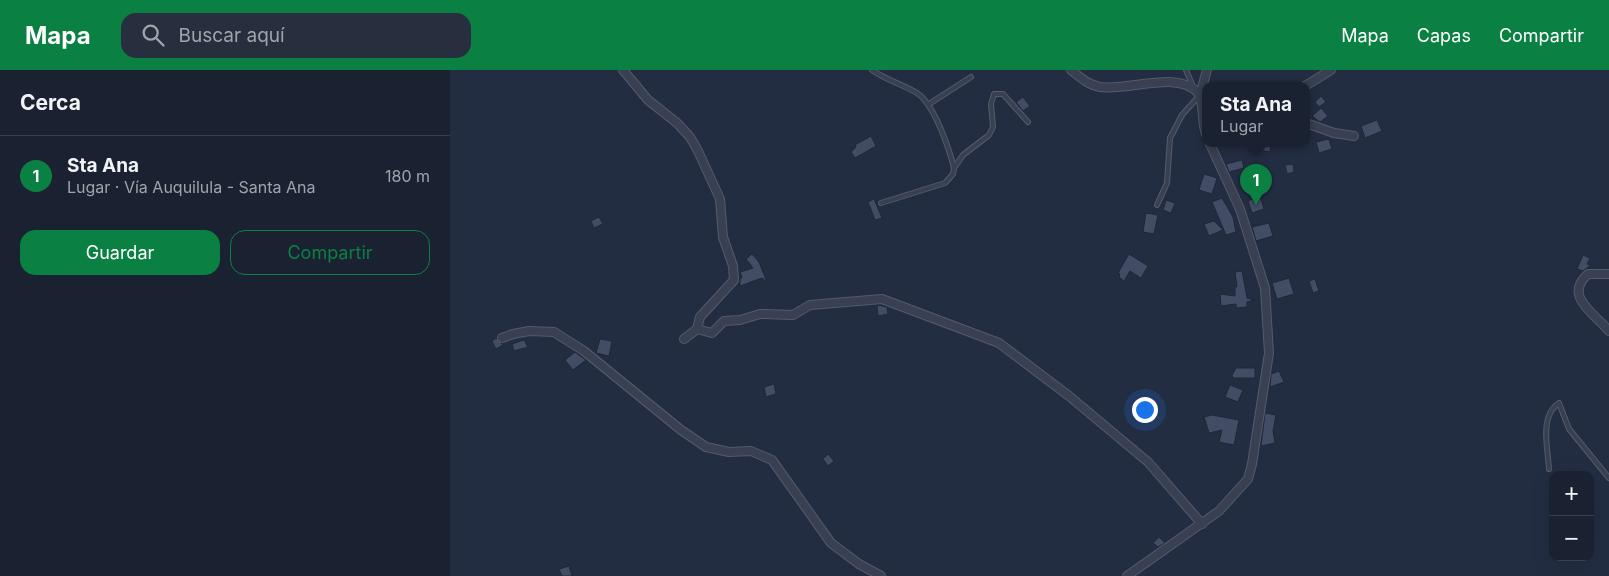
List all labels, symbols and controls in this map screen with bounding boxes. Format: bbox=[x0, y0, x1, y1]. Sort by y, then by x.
search box bbox=[121, 13, 471, 58]
text: Mapa bbox=[25, 21, 91, 50]
icon: search bbox=[139, 21, 167, 49]
text: Buscar aquí bbox=[179, 24, 285, 47]
text: Mapa bbox=[1341, 25, 1389, 46]
text: Capas bbox=[1417, 25, 1471, 46]
text: Compartir bbox=[1499, 25, 1584, 46]
popup bbox=[1202, 82, 1310, 147]
text: Cerca bbox=[20, 90, 81, 115]
text: Sta Ana bbox=[1220, 93, 1292, 116]
text: Lugar bbox=[1220, 116, 1263, 136]
text: Sta Ana bbox=[67, 154, 139, 177]
pin: 1 bbox=[1240, 164, 1272, 205]
text: 1 bbox=[33, 166, 39, 186]
text: 180 m bbox=[385, 166, 430, 186]
text: Lugar · Vía Auquilula - Santa Ana bbox=[67, 177, 316, 197]
button: Guardar bbox=[20, 230, 220, 275]
button: Compartir bbox=[230, 230, 430, 275]
your location bbox=[1132, 397, 1158, 423]
map controls bbox=[1549, 471, 1594, 561]
button: + bbox=[1549, 471, 1594, 516]
button: − bbox=[1549, 516, 1594, 561]

